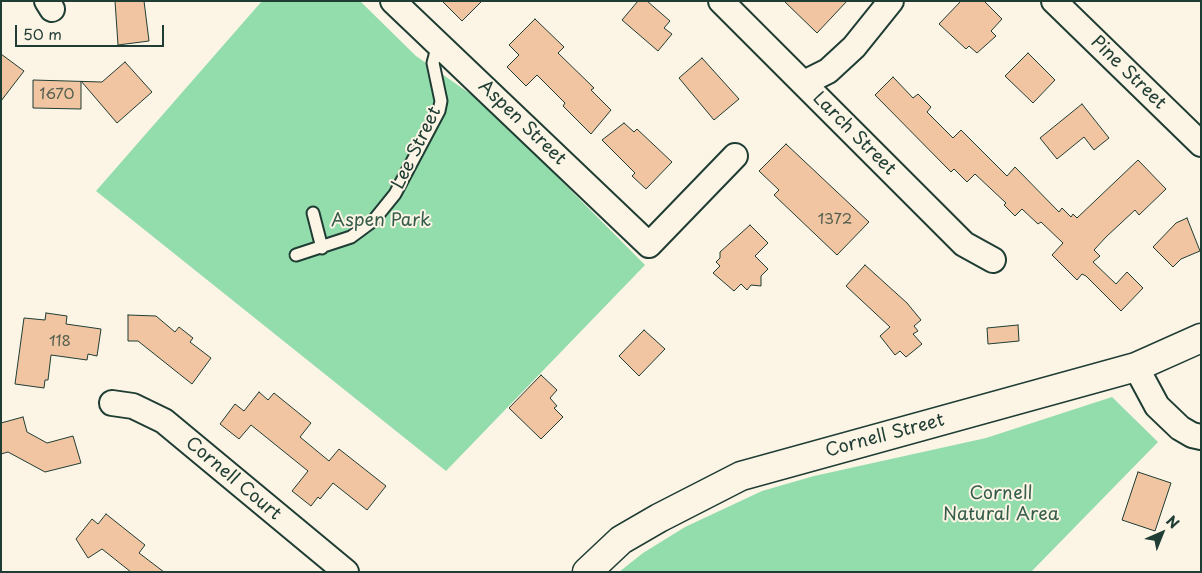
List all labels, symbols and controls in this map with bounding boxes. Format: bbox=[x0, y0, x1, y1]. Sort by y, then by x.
scale bar bbox=[18, 15, 166, 47]
text: 50 m bbox=[23, 22, 62, 45]
street label: Pine Street bbox=[1086, 32, 1170, 114]
street label: Aspen Street bbox=[474, 76, 570, 170]
house number: 1670 bbox=[40, 86, 74, 104]
street label: Larch Street bbox=[808, 88, 900, 180]
street label: Lee Street bbox=[388, 103, 446, 193]
park label: Aspen Park bbox=[331, 210, 431, 232]
house number: 1372 bbox=[818, 211, 852, 229]
house number: 118 bbox=[49, 333, 71, 351]
street label: Cornell Street bbox=[823, 410, 947, 462]
street label: Cornell Court bbox=[181, 433, 285, 525]
park label: Cornell Natural Area bbox=[943, 483, 1059, 526]
north arrow bbox=[1137, 508, 1187, 558]
text: N bbox=[1161, 510, 1184, 533]

